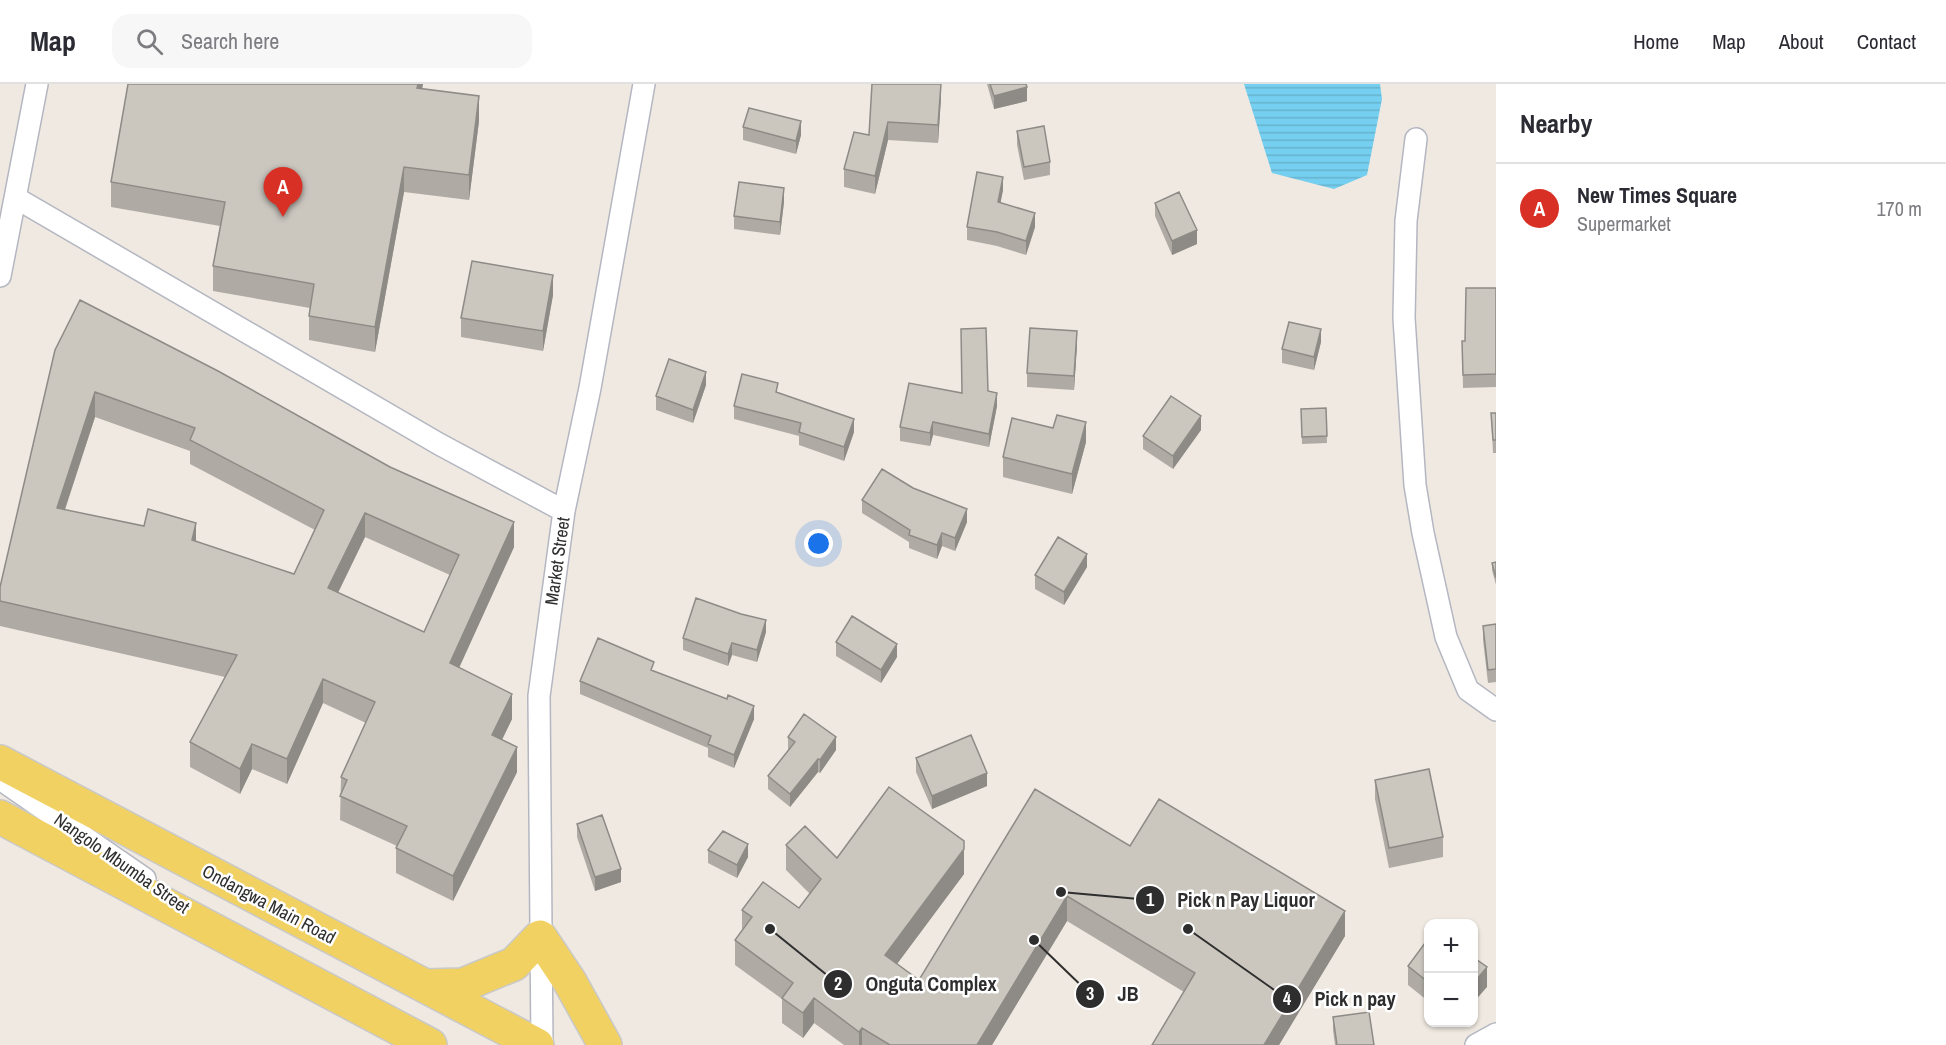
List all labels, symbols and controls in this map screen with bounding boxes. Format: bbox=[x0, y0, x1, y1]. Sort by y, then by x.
search box bbox=[112, 14, 532, 68]
text: Map bbox=[30, 22, 76, 60]
icon: search bbox=[133, 25, 166, 58]
text: Search here bbox=[181, 26, 279, 56]
text: Home bbox=[1633, 27, 1679, 56]
text: Map bbox=[1712, 27, 1746, 56]
text: About bbox=[1779, 27, 1824, 56]
text: Contact bbox=[1857, 27, 1916, 56]
text: Nearby bbox=[1520, 106, 1592, 141]
pin: A bbox=[264, 168, 302, 217]
text: New Times Square bbox=[1577, 180, 1737, 210]
text: A bbox=[1534, 195, 1545, 222]
text: 170 m bbox=[1876, 195, 1922, 222]
text: Supermarket bbox=[1577, 210, 1671, 237]
street label: Market Street bbox=[538, 515, 576, 607]
your location bbox=[804, 529, 833, 558]
street label: Nangolo Mbumba Street bbox=[49, 807, 195, 919]
street label: Ondangwa Main Road bbox=[198, 858, 340, 950]
callout: Pick n Pay Liquor bbox=[1135, 881, 1327, 919]
text: Pick n Pay Liquor bbox=[1177, 886, 1315, 913]
text: 1 bbox=[1146, 887, 1155, 912]
map controls bbox=[1424, 919, 1478, 1027]
button: + bbox=[1424, 919, 1478, 973]
callout: Onguta Complex bbox=[823, 965, 1008, 1003]
text: Onguta Complex bbox=[865, 970, 997, 997]
text: 2 bbox=[834, 971, 842, 996]
button: − bbox=[1424, 973, 1478, 1027]
callout: JB bbox=[1075, 975, 1150, 1013]
text: JB bbox=[1118, 980, 1139, 1007]
callout: Pick n pay bbox=[1272, 980, 1407, 1018]
text: 3 bbox=[1086, 981, 1094, 1006]
text: Pick n pay bbox=[1314, 985, 1396, 1012]
text: 4 bbox=[1283, 986, 1292, 1011]

